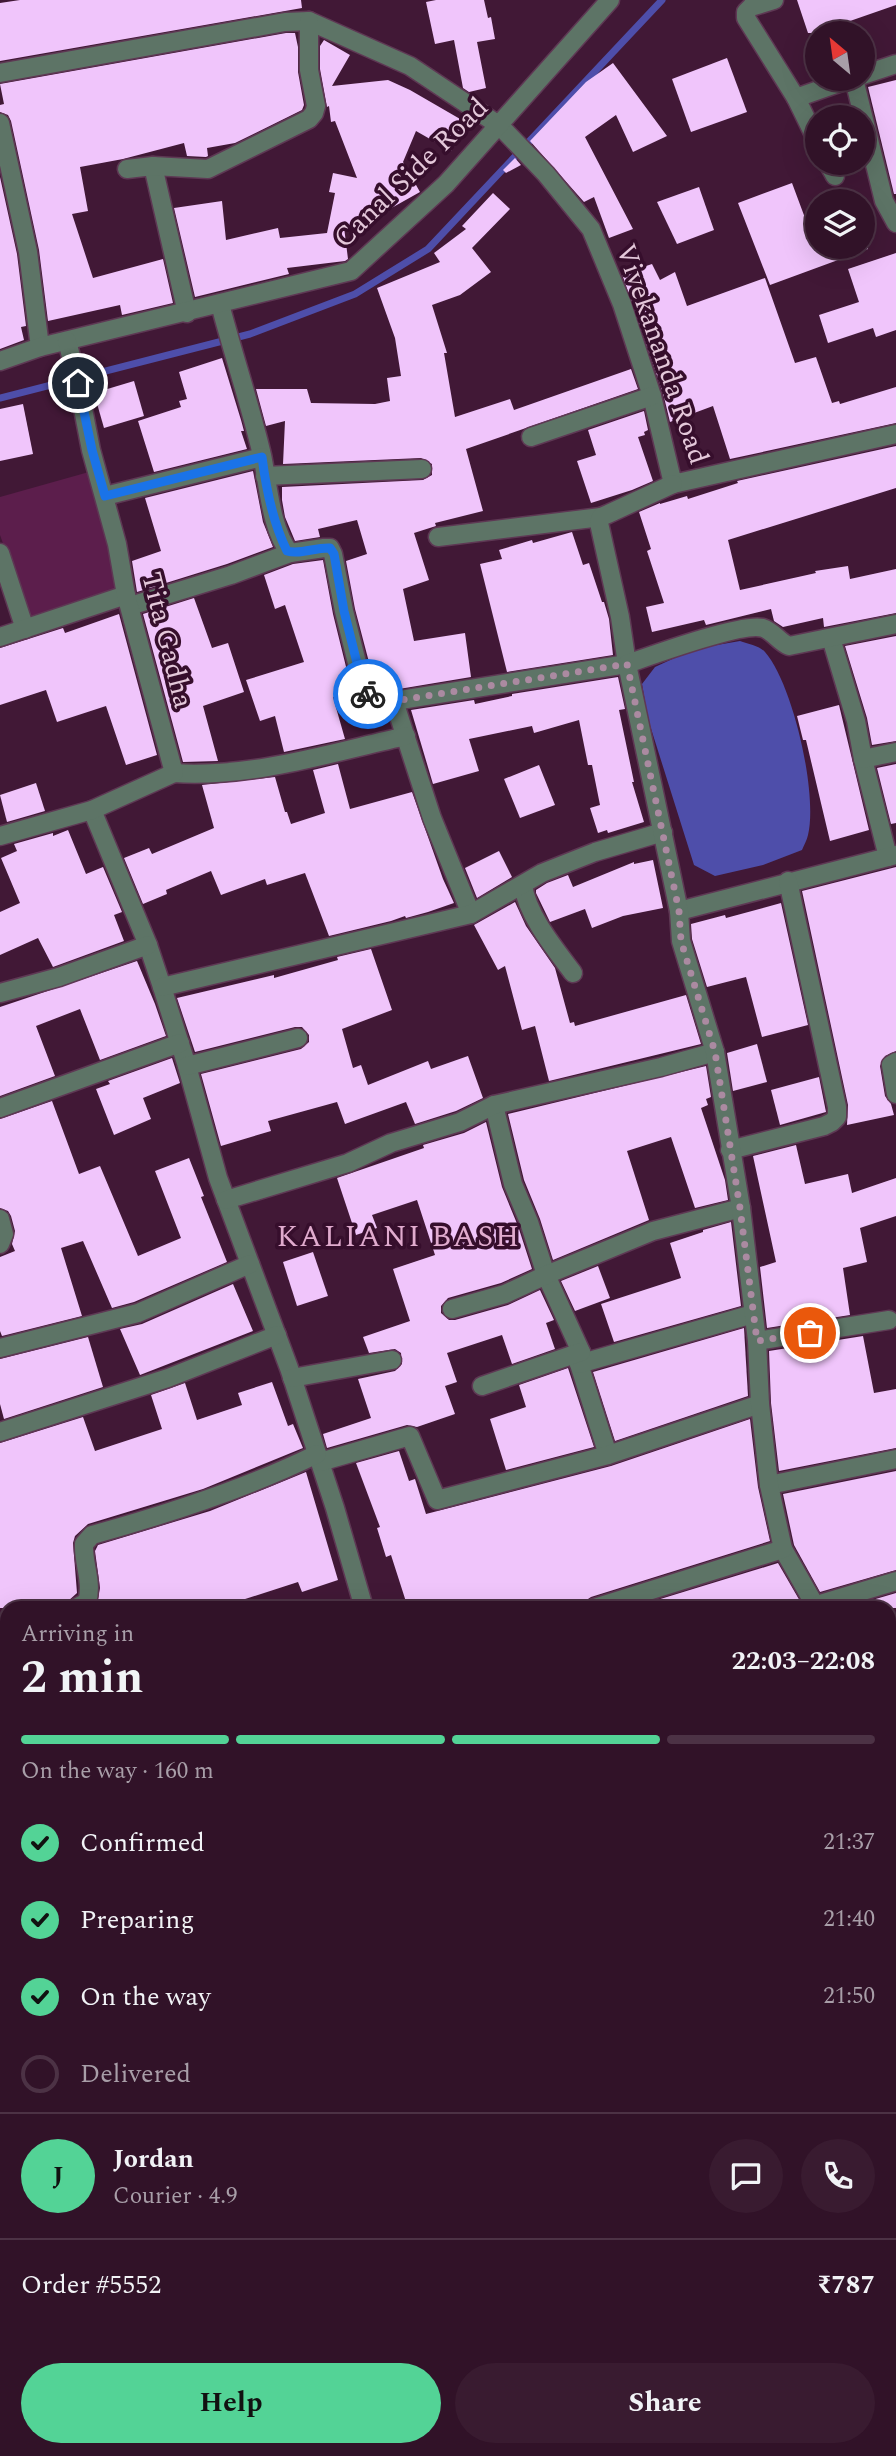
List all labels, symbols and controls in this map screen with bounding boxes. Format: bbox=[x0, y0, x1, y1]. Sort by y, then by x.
north arrow bbox=[805, 21, 875, 91]
map controls bbox=[805, 21, 875, 259]
street label: Canal Side Road bbox=[323, 87, 499, 259]
button: locate bbox=[805, 105, 875, 175]
button: layers bbox=[805, 189, 875, 259]
street label: Vivekananda Road bbox=[604, 238, 720, 470]
pin bbox=[48, 353, 108, 413]
icon: home bbox=[59, 364, 97, 402]
street label: Tita Gadha bbox=[129, 567, 205, 713]
courier bbox=[333, 659, 403, 729]
icon: bike bbox=[349, 675, 387, 713]
district label: KALIANI BASH bbox=[277, 1214, 521, 1260]
pin bbox=[780, 1303, 840, 1363]
icon: bag bbox=[791, 1314, 829, 1352]
text: Arriving in bbox=[21, 1617, 134, 1652]
text: 22:03–22:08 bbox=[731, 1641, 875, 1681]
text: 2 min bbox=[21, 1643, 143, 1713]
text: On the way · 160 m bbox=[21, 1754, 214, 1789]
text: Confirmed bbox=[80, 1823, 205, 1863]
icon: check bbox=[21, 1824, 59, 1862]
text: 21:37 bbox=[823, 1825, 875, 1860]
text: Preparing bbox=[80, 1900, 194, 1940]
icon: check bbox=[21, 1901, 59, 1939]
text: 21:40 bbox=[823, 1902, 875, 1937]
text: On the way bbox=[80, 1977, 211, 2017]
icon: check bbox=[21, 1978, 59, 2016]
text: 21:50 bbox=[823, 1979, 875, 2014]
text: Delivered bbox=[80, 2054, 191, 2094]
text: Jordan bbox=[113, 2139, 194, 2179]
button: chat bbox=[709, 2139, 783, 2213]
button: phone bbox=[801, 2139, 875, 2213]
text: J bbox=[52, 2156, 64, 2196]
text: Courier · 4.9 bbox=[113, 2179, 238, 2214]
text: Order #5552 bbox=[21, 2265, 161, 2305]
text: ₹787 bbox=[817, 2265, 875, 2305]
button: Help bbox=[21, 2363, 441, 2443]
button: Share bbox=[455, 2363, 875, 2443]

